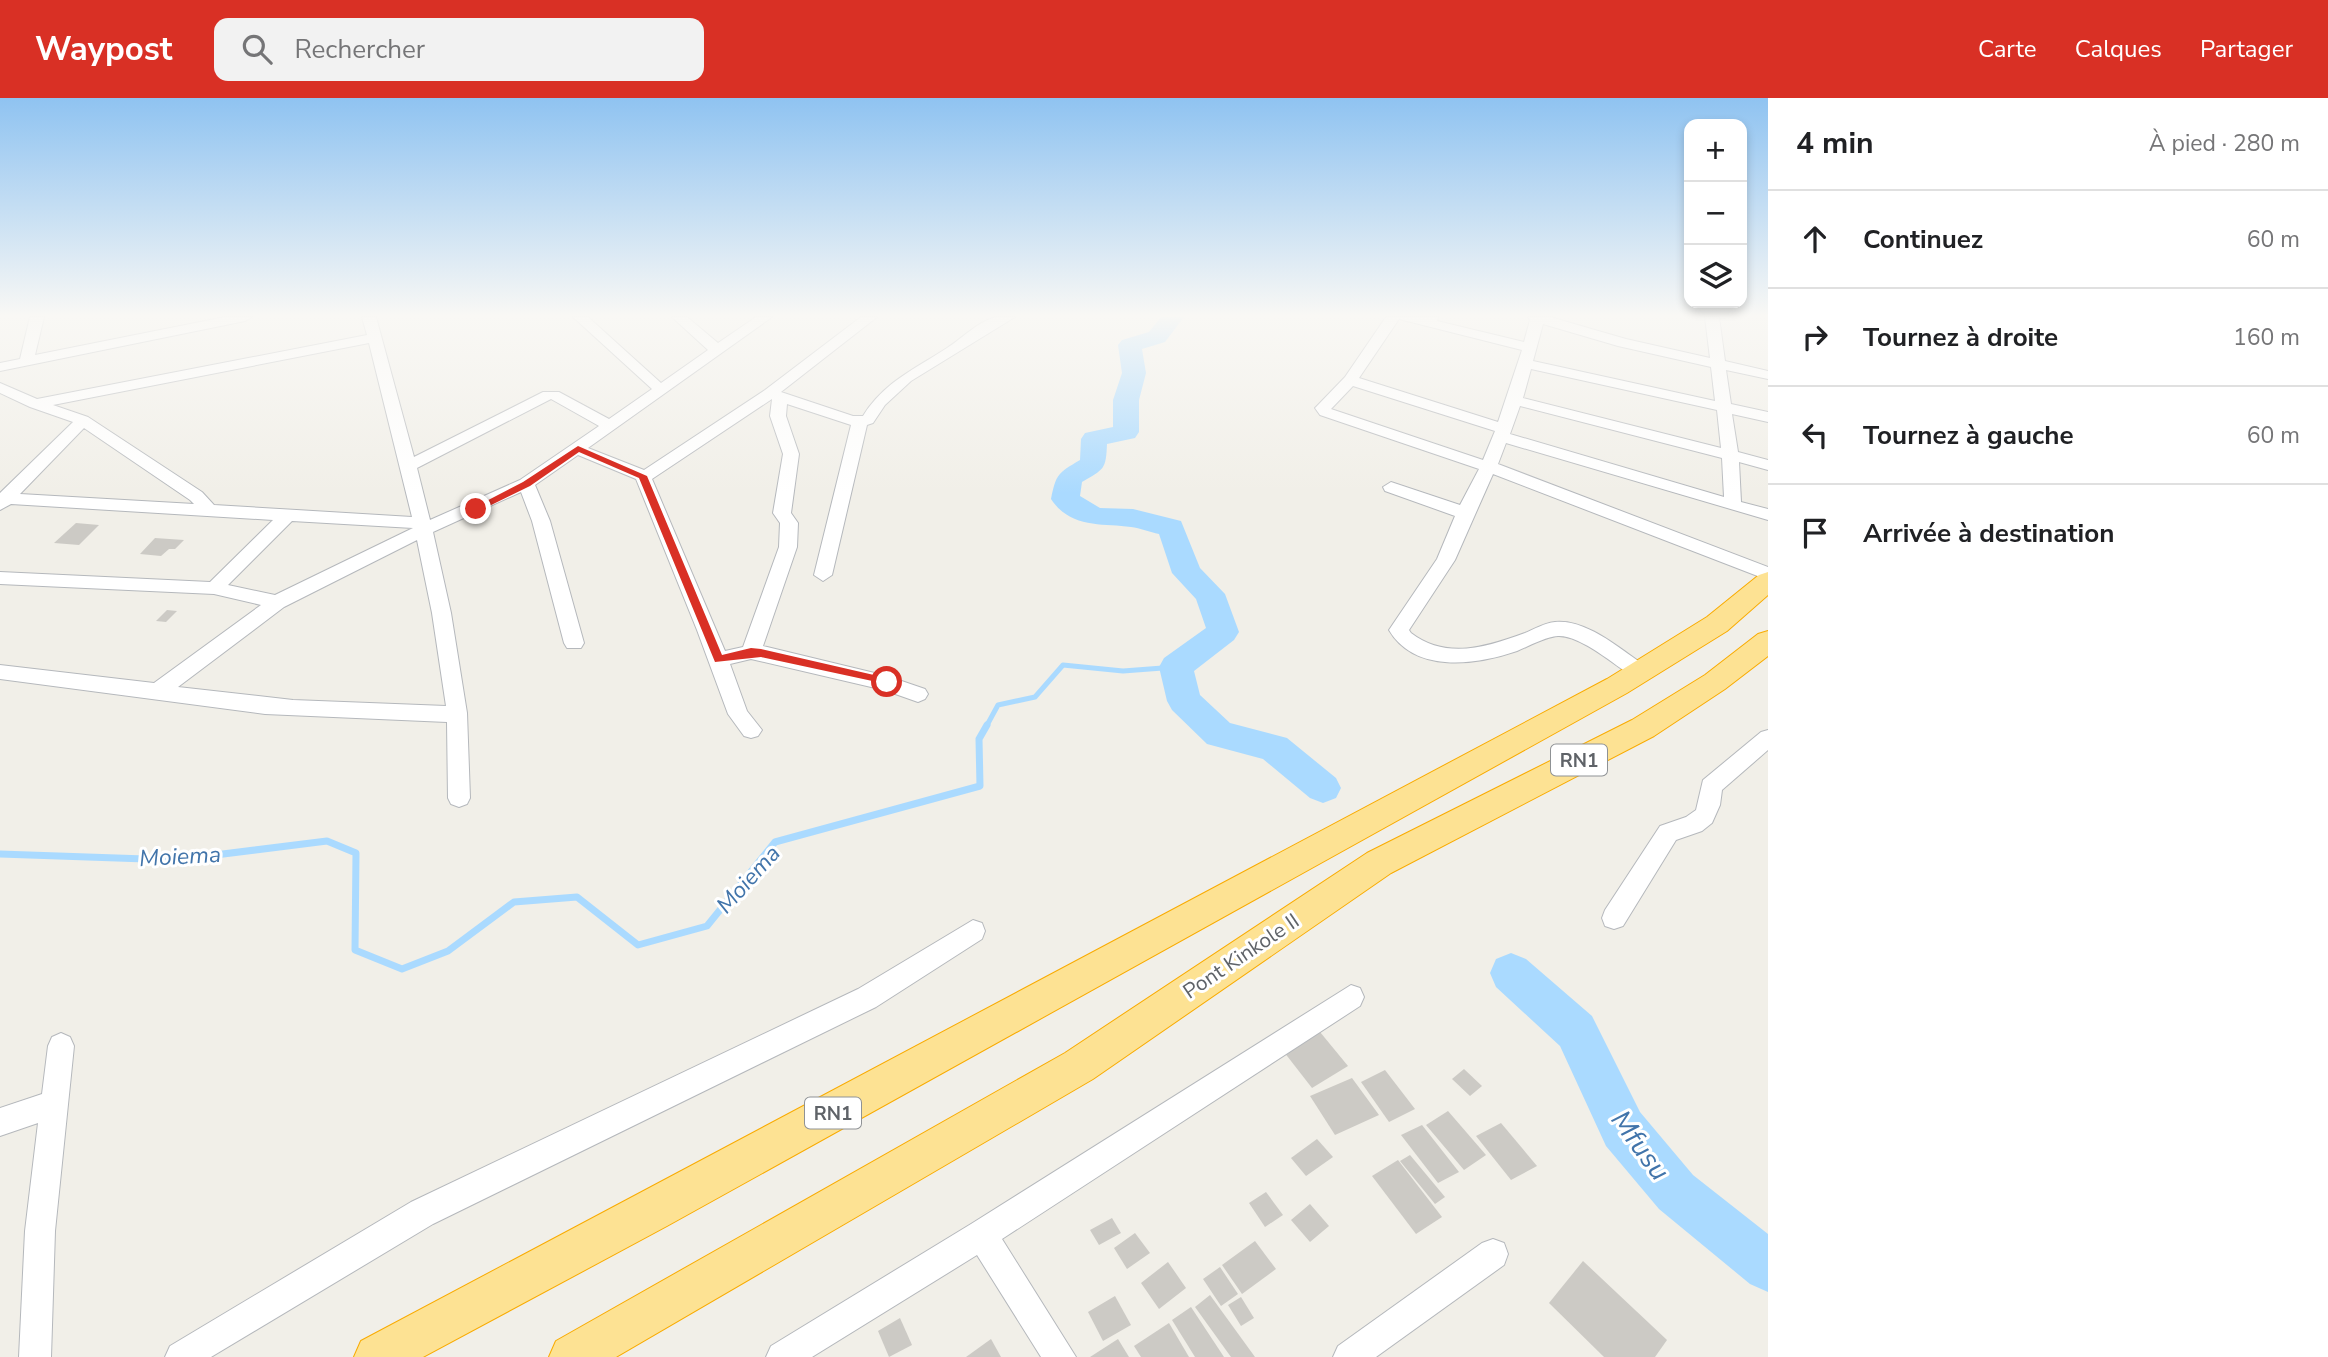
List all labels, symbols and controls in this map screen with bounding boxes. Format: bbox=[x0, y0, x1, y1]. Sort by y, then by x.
search box bbox=[214, 18, 704, 81]
text: Waypost bbox=[35, 27, 172, 72]
icon: search bbox=[238, 30, 276, 68]
text: Rechercher bbox=[294, 32, 425, 67]
text: Carte bbox=[1978, 33, 2037, 65]
text: Calques bbox=[2075, 33, 2162, 65]
text: Partager bbox=[2200, 33, 2293, 65]
map controls bbox=[1684, 119, 1747, 308]
button: + bbox=[1684, 119, 1747, 182]
text: 4 min bbox=[1796, 123, 1874, 164]
text: À pied · 280 m bbox=[2149, 128, 2300, 159]
button: − bbox=[1684, 182, 1747, 245]
icon: ahead bbox=[1796, 220, 1834, 258]
text: Continuez bbox=[1863, 222, 1983, 257]
text: 60 m bbox=[2247, 224, 2300, 255]
button: layers bbox=[1684, 245, 1747, 308]
icon: right bbox=[1796, 318, 1834, 356]
text: Tournez à droite bbox=[1863, 320, 2058, 355]
text: 160 m bbox=[2233, 322, 2300, 353]
icon: left bbox=[1796, 416, 1834, 454]
text: Tournez à gauche bbox=[1863, 418, 2074, 453]
text: 60 m bbox=[2247, 420, 2300, 451]
route end bbox=[460, 493, 491, 524]
icon: arrive bbox=[1796, 514, 1834, 552]
text: Arrivée à destination bbox=[1863, 516, 2114, 551]
route start bbox=[871, 666, 902, 697]
road number: RN1 bbox=[1551, 744, 1607, 776]
water label: Moiema bbox=[138, 839, 222, 874]
water label: Moiema bbox=[709, 839, 787, 920]
street label: Pont Kinkole II bbox=[1177, 907, 1305, 1005]
road number: RN1 bbox=[805, 1098, 861, 1128]
water label: Mfusu bbox=[1602, 1103, 1679, 1188]

